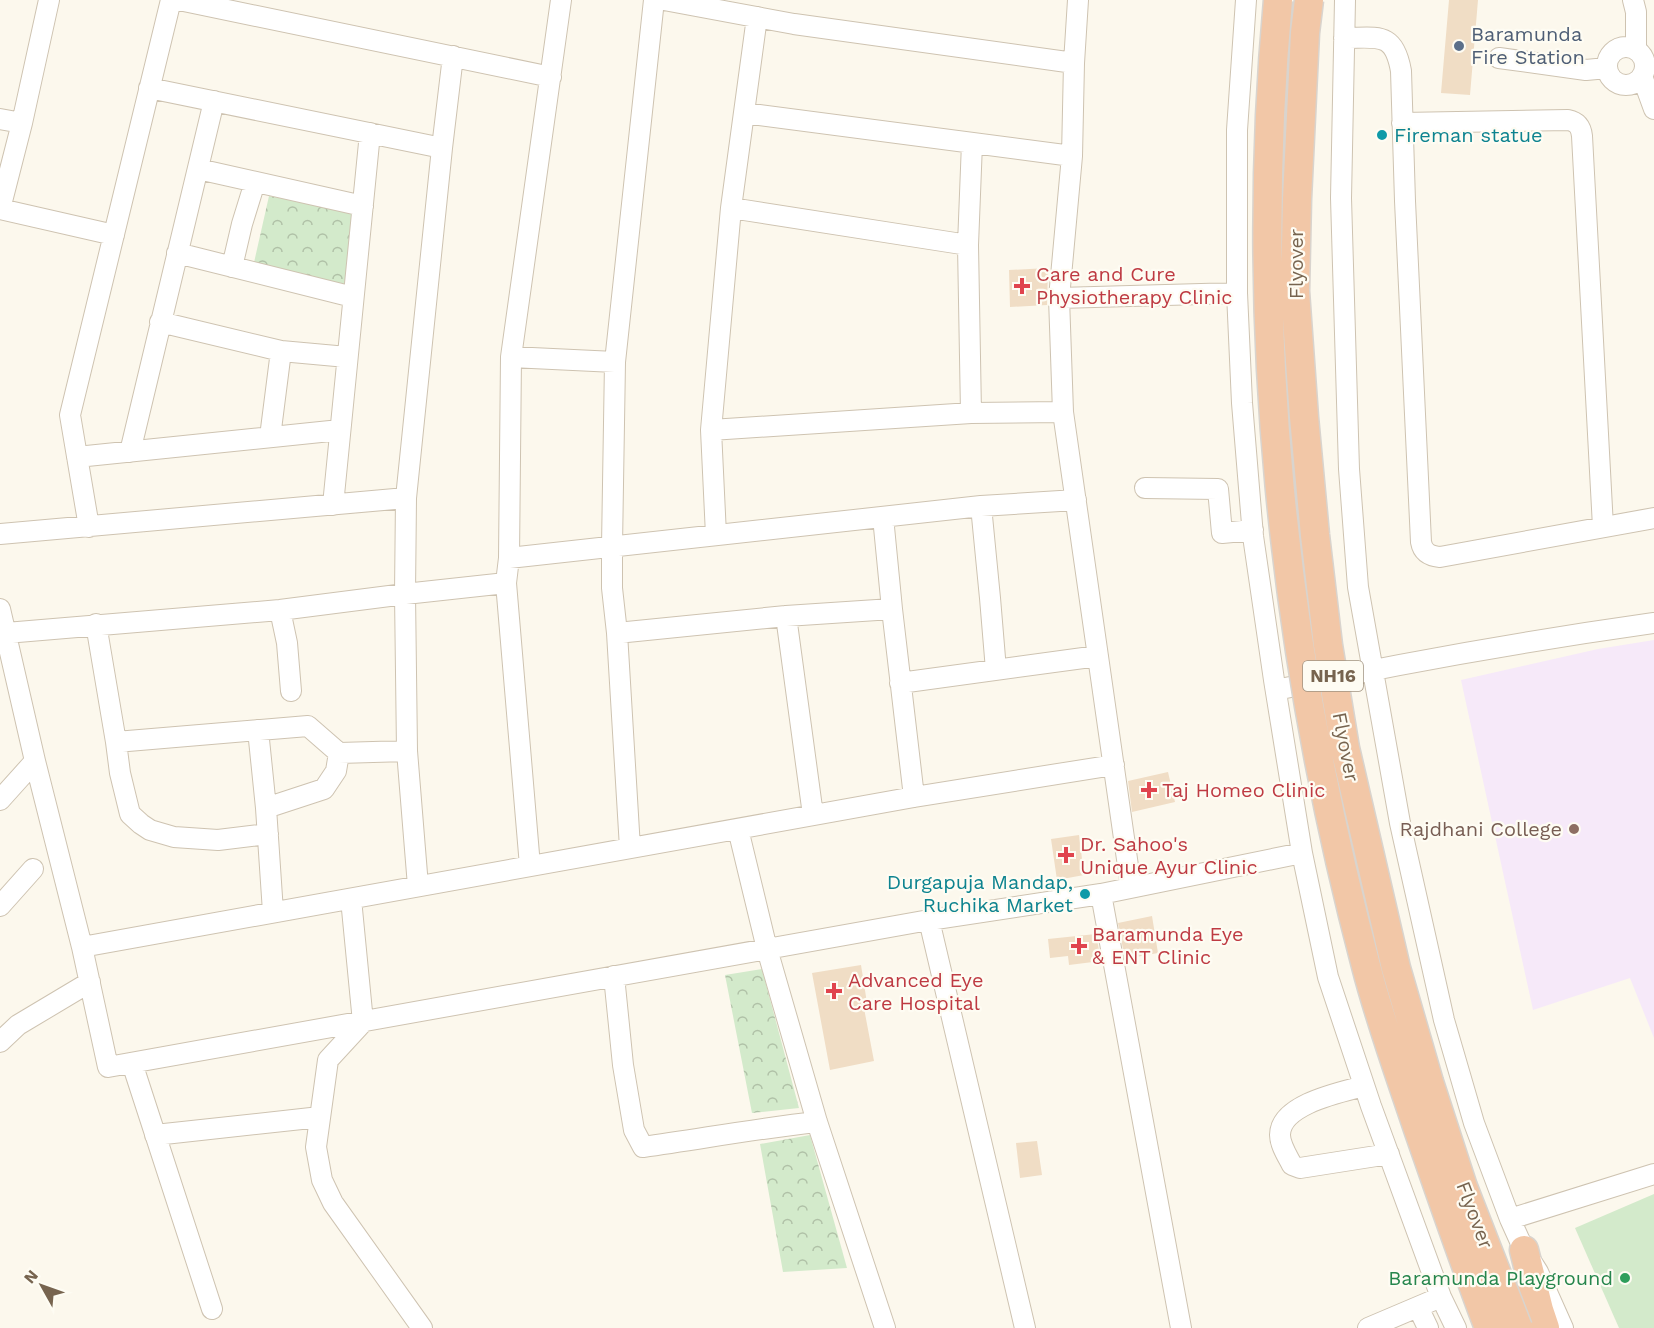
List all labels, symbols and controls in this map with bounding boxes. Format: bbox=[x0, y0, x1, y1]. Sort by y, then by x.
place label: Baramunda Fire Station bbox=[1471, 22, 1585, 69]
marker: Baramunda Fire Station bbox=[1452, 39, 1466, 53]
place label: Fireman statue bbox=[1394, 123, 1543, 147]
marker: Fireman statue bbox=[1375, 128, 1389, 142]
street label: Flyover bbox=[1284, 229, 1308, 299]
place label: Care and Cure Physiotherapy Clinic bbox=[1036, 262, 1232, 309]
marker: Care and Cure Physiotherapy Clinic bbox=[1013, 277, 1031, 295]
road number: NH16 bbox=[1303, 661, 1363, 691]
street label: Flyover bbox=[1328, 710, 1364, 784]
place label: Taj Homeo Clinic bbox=[1162, 778, 1326, 802]
marker: Taj Homeo Clinic bbox=[1140, 781, 1158, 799]
place label: Rajdhani College bbox=[1400, 817, 1562, 841]
marker: Rajdhani College bbox=[1567, 822, 1581, 836]
place label: Dr. Sahoo's Unique Ayur Clinic bbox=[1080, 832, 1258, 879]
marker: Dr. Sahoo's Unique Ayur Clinic bbox=[1057, 846, 1075, 864]
place label: Durgapuja Mandap, Ruchika Market bbox=[887, 870, 1074, 917]
marker: Durgapuja Mandap, Ruchika Market bbox=[1078, 887, 1092, 901]
place label: Baramunda Eye & ENT Clinic bbox=[1092, 922, 1244, 969]
marker: Baramunda Eye & ENT Clinic bbox=[1070, 937, 1088, 955]
place label: Advanced Eye Care Hospital bbox=[848, 968, 983, 1015]
marker: Advanced Eye Care Hospital bbox=[825, 982, 843, 1000]
street label: Flyover bbox=[1451, 1178, 1499, 1252]
north arrow bbox=[12, 1256, 72, 1316]
text: N bbox=[20, 1266, 42, 1287]
place label: Baramunda Playground bbox=[1388, 1266, 1613, 1290]
marker: Baramunda Playground bbox=[1618, 1271, 1632, 1285]

